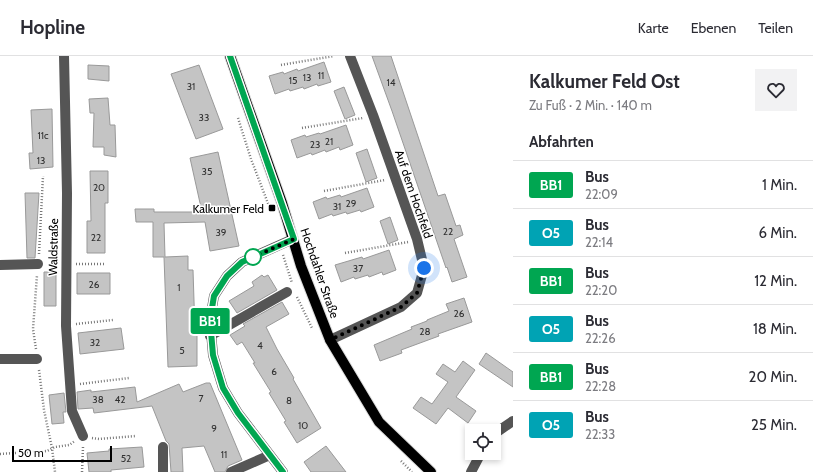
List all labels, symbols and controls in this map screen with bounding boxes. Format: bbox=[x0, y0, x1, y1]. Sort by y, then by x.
text: Hopline bbox=[20, 16, 85, 39]
text: Karte bbox=[638, 19, 669, 37]
text: Ebenen bbox=[691, 19, 736, 37]
text: Teilen bbox=[758, 19, 793, 37]
house number: 11 bbox=[318, 69, 324, 82]
button: heart bbox=[755, 69, 797, 111]
text: Kalkumer Feld Ost bbox=[529, 70, 680, 93]
house number: 13 bbox=[303, 71, 311, 84]
house number: 15 bbox=[289, 74, 297, 87]
house number: 14 bbox=[386, 76, 396, 89]
house number: 31 bbox=[187, 80, 195, 93]
text: Zu Fuß · 2 Min. · 140 m bbox=[529, 97, 652, 113]
house number: 33 bbox=[199, 111, 209, 124]
house number: 11c bbox=[37, 129, 49, 142]
text: Abfahrten bbox=[529, 133, 594, 151]
house number: 21 bbox=[325, 135, 333, 148]
house number: 23 bbox=[310, 138, 320, 151]
street label: Auf dem Hochfeld bbox=[392, 148, 436, 240]
house number: 13 bbox=[37, 154, 45, 167]
house number: 35 bbox=[202, 165, 212, 178]
text: Bus bbox=[585, 168, 609, 186]
text: BB1 bbox=[540, 176, 562, 194]
text: 1 Min. bbox=[762, 176, 797, 194]
house number: 20 bbox=[93, 181, 105, 194]
text: 22:09 bbox=[585, 186, 618, 202]
house number: 29 bbox=[346, 197, 357, 210]
house number: 31 bbox=[333, 200, 341, 213]
place label: Kalkumer Feld bbox=[192, 201, 264, 216]
marker: Kalkumer Feld bbox=[267, 203, 277, 213]
text: Bus bbox=[585, 216, 609, 234]
street label: Waldstraße bbox=[45, 218, 61, 276]
text: O5 bbox=[542, 224, 560, 242]
text: 6 Min. bbox=[758, 224, 797, 242]
house number: 22 bbox=[443, 225, 453, 238]
house number: 39 bbox=[215, 226, 227, 239]
street label: Hochdahler Straße bbox=[298, 226, 342, 320]
house number: 22 bbox=[91, 231, 101, 244]
text: 22:14 bbox=[585, 234, 613, 250]
unlabelled marker bbox=[244, 248, 262, 266]
your location bbox=[414, 258, 434, 278]
house number: 37 bbox=[353, 262, 363, 275]
text: Bus bbox=[585, 264, 609, 282]
text: BB1 bbox=[540, 272, 562, 290]
text: 12 Min. bbox=[754, 272, 797, 290]
house number: 26 bbox=[89, 278, 100, 291]
house number: 1 bbox=[177, 281, 181, 294]
text: 22:20 bbox=[585, 282, 617, 298]
house number: 26 bbox=[454, 307, 465, 320]
line badge: BB1 bbox=[187, 308, 233, 334]
text: BB1 bbox=[199, 312, 221, 330]
text: Bus bbox=[585, 312, 609, 330]
text: O5 bbox=[542, 320, 560, 338]
text: 18 Min. bbox=[753, 320, 797, 338]
house number: 28 bbox=[419, 325, 431, 338]
text: 22:26 bbox=[585, 330, 616, 346]
house number: 32 bbox=[90, 336, 100, 349]
house number: 4 bbox=[257, 339, 263, 352]
house number: 5 bbox=[179, 344, 185, 357]
text: Bus bbox=[585, 360, 609, 378]
house number: 6 bbox=[271, 365, 277, 378]
text: BB1 bbox=[540, 368, 562, 386]
text: 20 Min. bbox=[749, 368, 797, 386]
text: 22:28 bbox=[585, 378, 616, 394]
house number: 7 bbox=[198, 392, 204, 405]
house number: 38 bbox=[92, 393, 104, 406]
house number: 42 bbox=[114, 393, 126, 406]
house number: 8 bbox=[286, 394, 292, 407]
text: Bus bbox=[585, 408, 609, 426]
text: O5 bbox=[542, 416, 560, 434]
text: 25 Min. bbox=[751, 416, 797, 434]
house number: 10 bbox=[298, 419, 308, 432]
house number: 9 bbox=[211, 422, 217, 435]
map controls bbox=[465, 424, 501, 460]
button: locate bbox=[465, 424, 501, 460]
text: 22:33 bbox=[585, 426, 615, 442]
scale bar bbox=[12, 444, 112, 463]
text: 50 m bbox=[18, 446, 44, 460]
house number: 11 bbox=[221, 448, 227, 461]
house number: 52 bbox=[121, 452, 131, 465]

